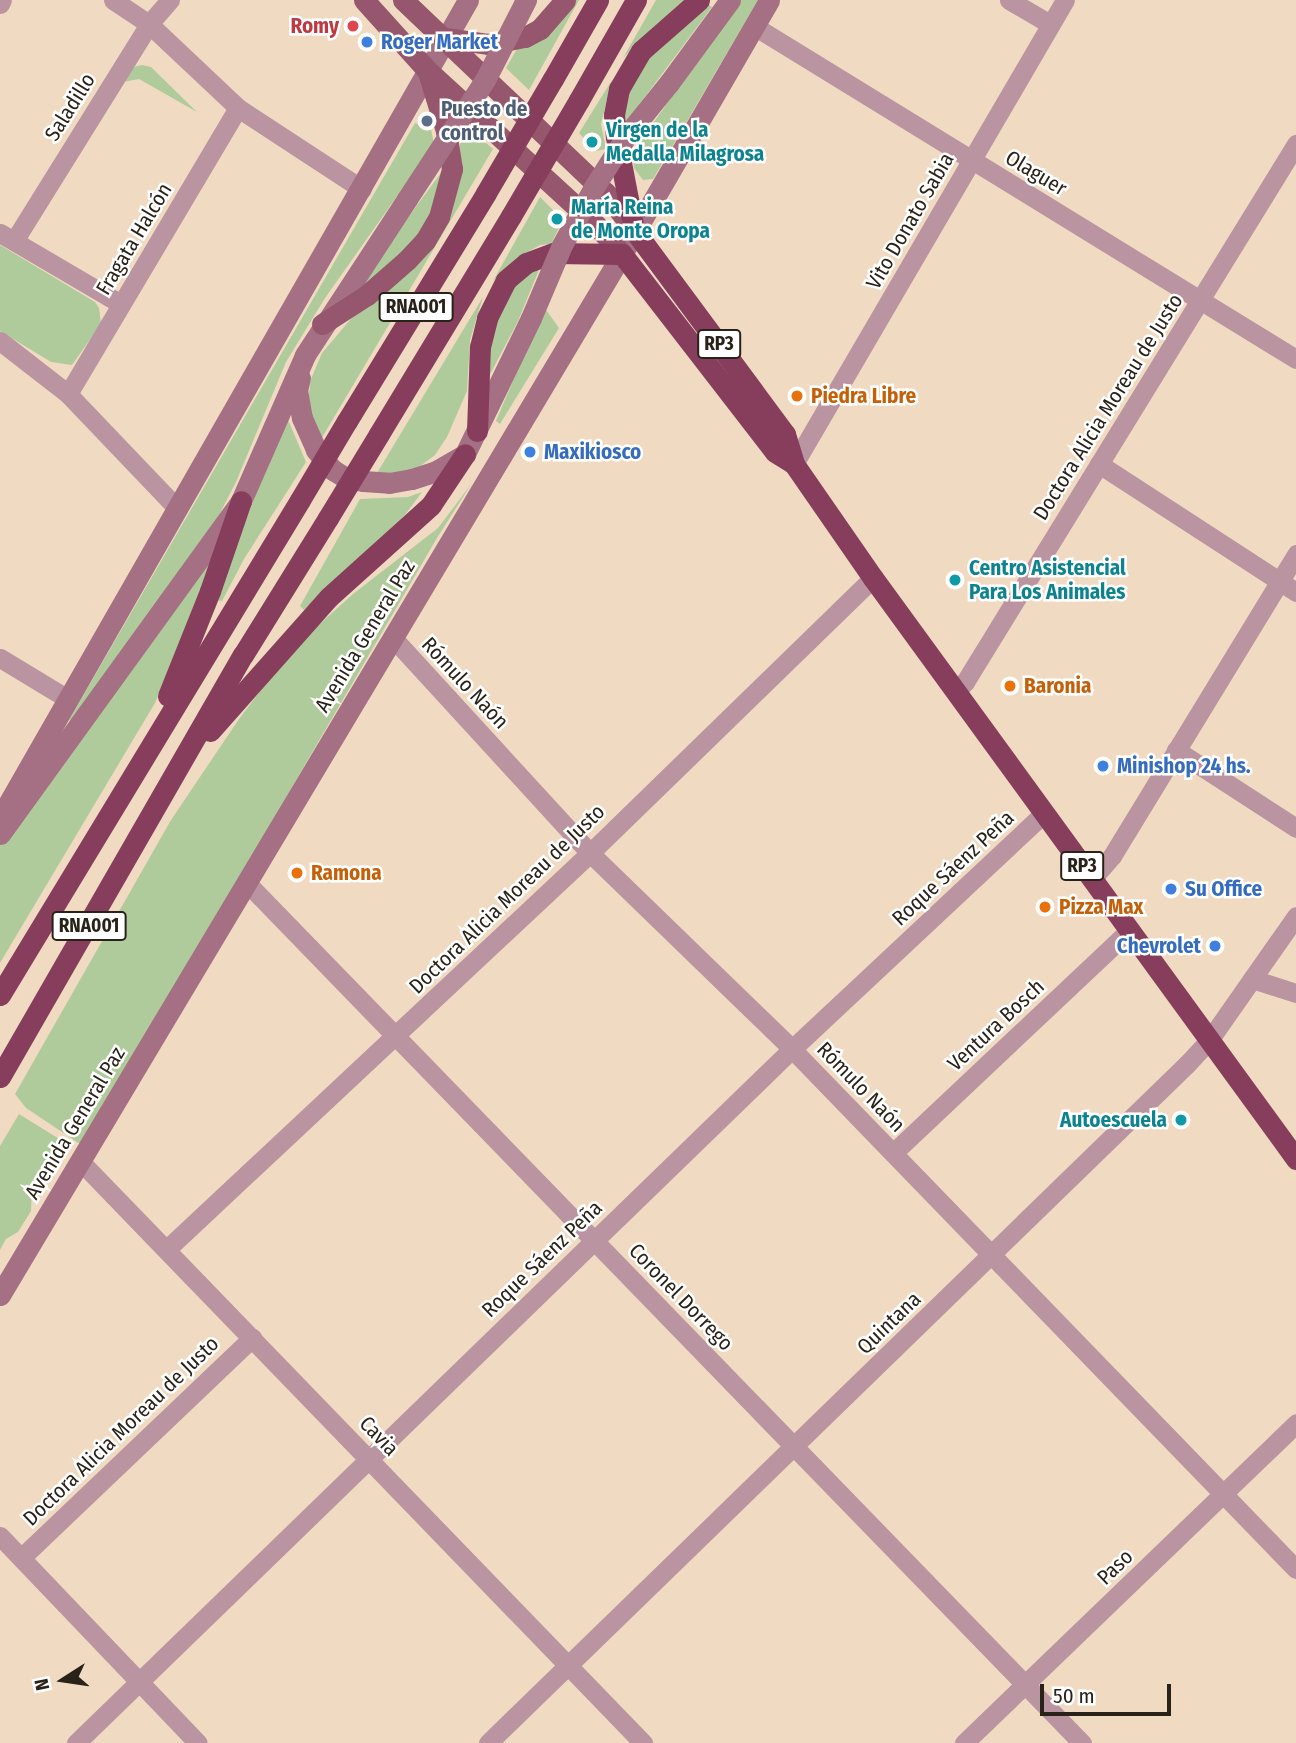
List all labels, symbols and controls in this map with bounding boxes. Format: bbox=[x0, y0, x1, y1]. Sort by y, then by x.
place label: Romy bbox=[290, 13, 339, 39]
marker: Romy bbox=[345, 18, 361, 34]
place label: Roger Market bbox=[381, 29, 498, 55]
marker: Roger Market bbox=[359, 34, 375, 50]
street label: Saladillo bbox=[39, 69, 101, 145]
place label: Puesto de control bbox=[441, 96, 527, 146]
marker: Puesto de control bbox=[419, 113, 435, 129]
place label: Virgen de la Medalla Milagrosa bbox=[606, 117, 764, 167]
marker: Virgen de la Medalla Milagrosa bbox=[584, 134, 600, 150]
street label: Olaguer bbox=[1001, 145, 1071, 201]
street label: Vito Donato Sabia bbox=[861, 148, 959, 294]
street label: Fragata Halcón bbox=[91, 179, 177, 299]
place label: María Reina de Monte Oropa bbox=[571, 194, 710, 244]
marker: María Reina de Monte Oropa bbox=[549, 211, 565, 227]
street label: Doctora Alicia Moreau de Justo bbox=[1028, 289, 1188, 525]
road number: RNA001 bbox=[378, 292, 454, 322]
road number: RP3 bbox=[696, 328, 742, 360]
place label: Piedra Libre bbox=[811, 383, 916, 409]
marker: Piedra Libre bbox=[789, 388, 805, 404]
place label: Maxikiosco bbox=[544, 439, 641, 465]
marker: Maxikiosco bbox=[522, 444, 538, 460]
street label: Avenida General Paz bbox=[310, 555, 420, 717]
place label: Centro Asistencial Para Los Animales bbox=[969, 555, 1126, 605]
marker: Centro Asistencial Para Los Animales bbox=[947, 572, 963, 588]
street label: Rómulo Naón bbox=[416, 632, 514, 734]
place label: Baronia bbox=[1024, 673, 1091, 699]
marker: Baronia bbox=[1002, 678, 1018, 694]
place label: Minishop 24 hs. bbox=[1117, 753, 1251, 779]
marker: Minishop 24 hs. bbox=[1095, 758, 1111, 774]
street label: Doctora Alicia Moreau de Justo bbox=[404, 799, 610, 999]
street label: Roque Sáenz Peña bbox=[887, 805, 1019, 931]
road number: RP3 bbox=[1059, 850, 1105, 881]
place label: Ramona bbox=[311, 860, 382, 886]
marker: Ramona bbox=[289, 865, 305, 881]
place label: Su Office bbox=[1185, 876, 1262, 902]
marker: Su Office bbox=[1163, 881, 1179, 897]
place label: Pizza Max bbox=[1059, 894, 1143, 920]
marker: Pizza Max bbox=[1037, 899, 1053, 915]
road number: RNA001 bbox=[50, 910, 128, 942]
place label: Chevrolet bbox=[1117, 933, 1201, 959]
marker: Chevrolet bbox=[1207, 938, 1223, 954]
street label: Ventura Bosch bbox=[942, 974, 1050, 1076]
street label: Rómulo Naón bbox=[812, 1037, 910, 1137]
street label: Avenida General Paz bbox=[20, 1042, 130, 1204]
place label: Autoescuela bbox=[1060, 1107, 1167, 1133]
marker: Autoescuela bbox=[1173, 1112, 1189, 1128]
street label: Roque Sáenz Peña bbox=[477, 1195, 607, 1323]
street label: Coronel Dorrego bbox=[624, 1238, 738, 1356]
street label: Quintana bbox=[852, 1287, 926, 1359]
street label: Doctora Alicia Moreau de Justo bbox=[18, 1331, 224, 1531]
street label: Cavia bbox=[354, 1411, 404, 1461]
street label: Paso bbox=[1092, 1544, 1138, 1590]
north arrow bbox=[28, 1645, 98, 1715]
scale bar bbox=[1044, 1670, 1175, 1714]
text: N bbox=[30, 1677, 54, 1692]
text: 50 m bbox=[1053, 1683, 1095, 1709]

